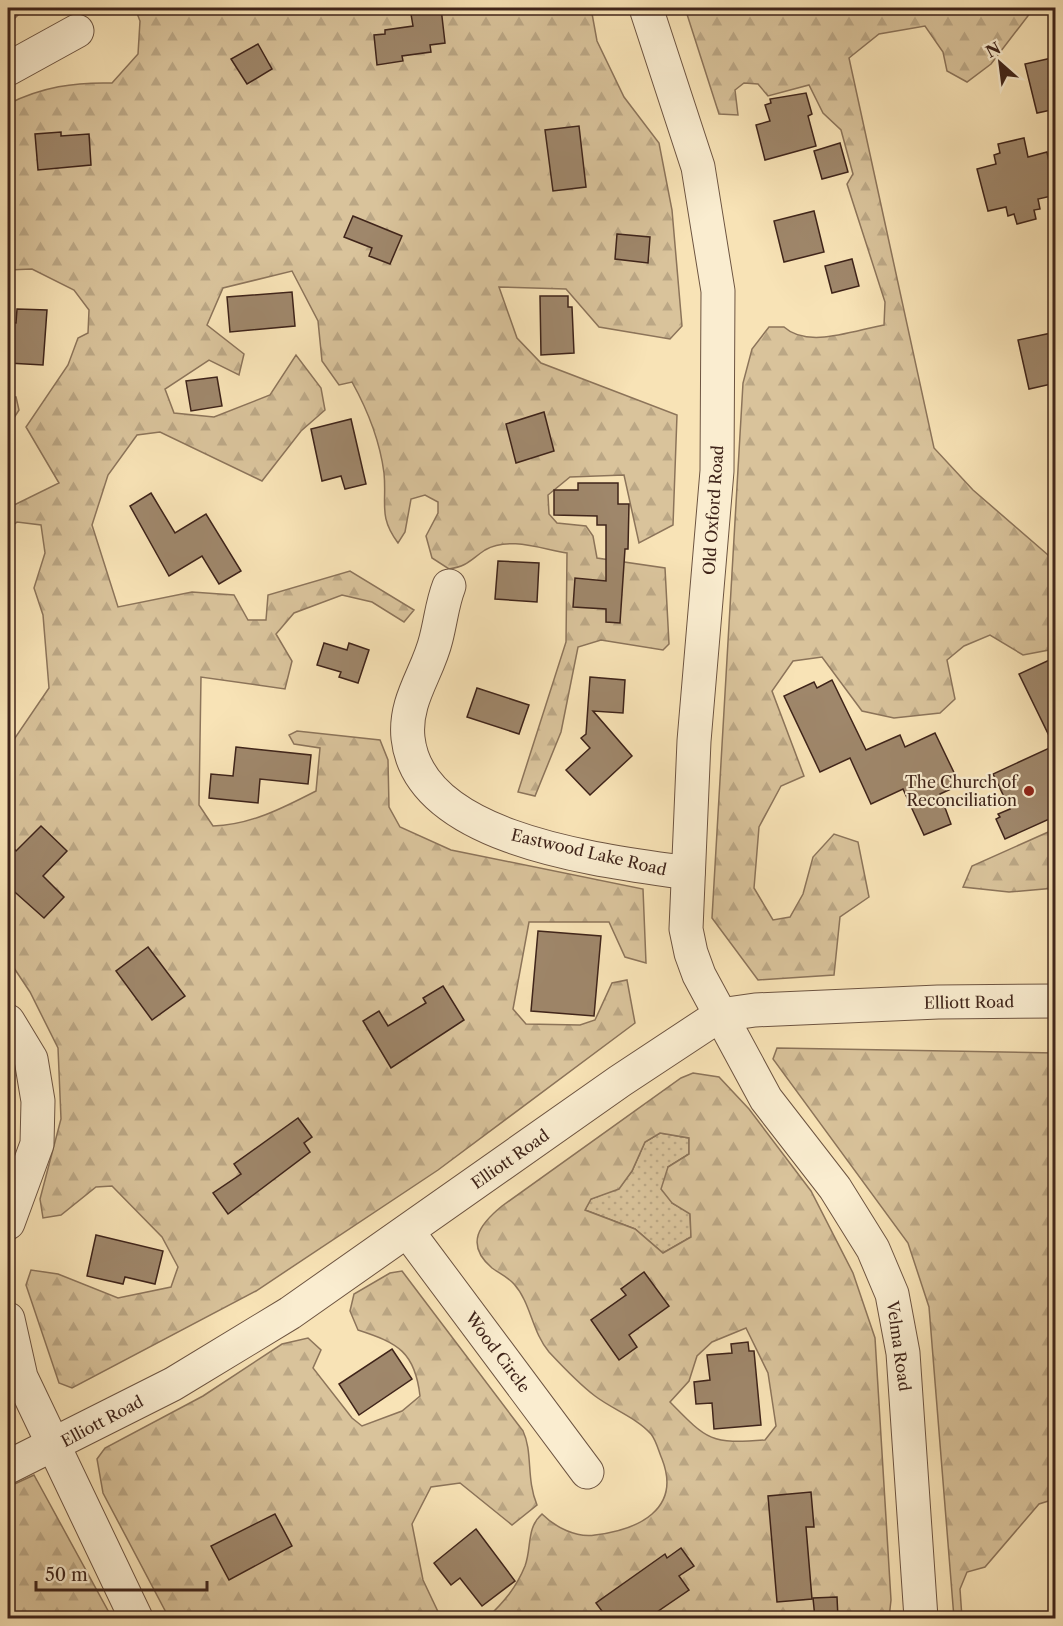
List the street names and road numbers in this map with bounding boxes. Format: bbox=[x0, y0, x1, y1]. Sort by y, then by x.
street label: Old Oxford Road bbox=[698, 444, 728, 575]
street label: Eastwood Lake Road bbox=[509, 824, 669, 880]
street label: Elliott Road bbox=[924, 991, 1015, 1013]
street label: Elliott Road bbox=[467, 1125, 553, 1193]
street label: Velma Road bbox=[883, 1299, 915, 1393]
street label: Wood Circle bbox=[461, 1307, 535, 1396]
street label: Elliott Road bbox=[57, 1391, 147, 1451]

